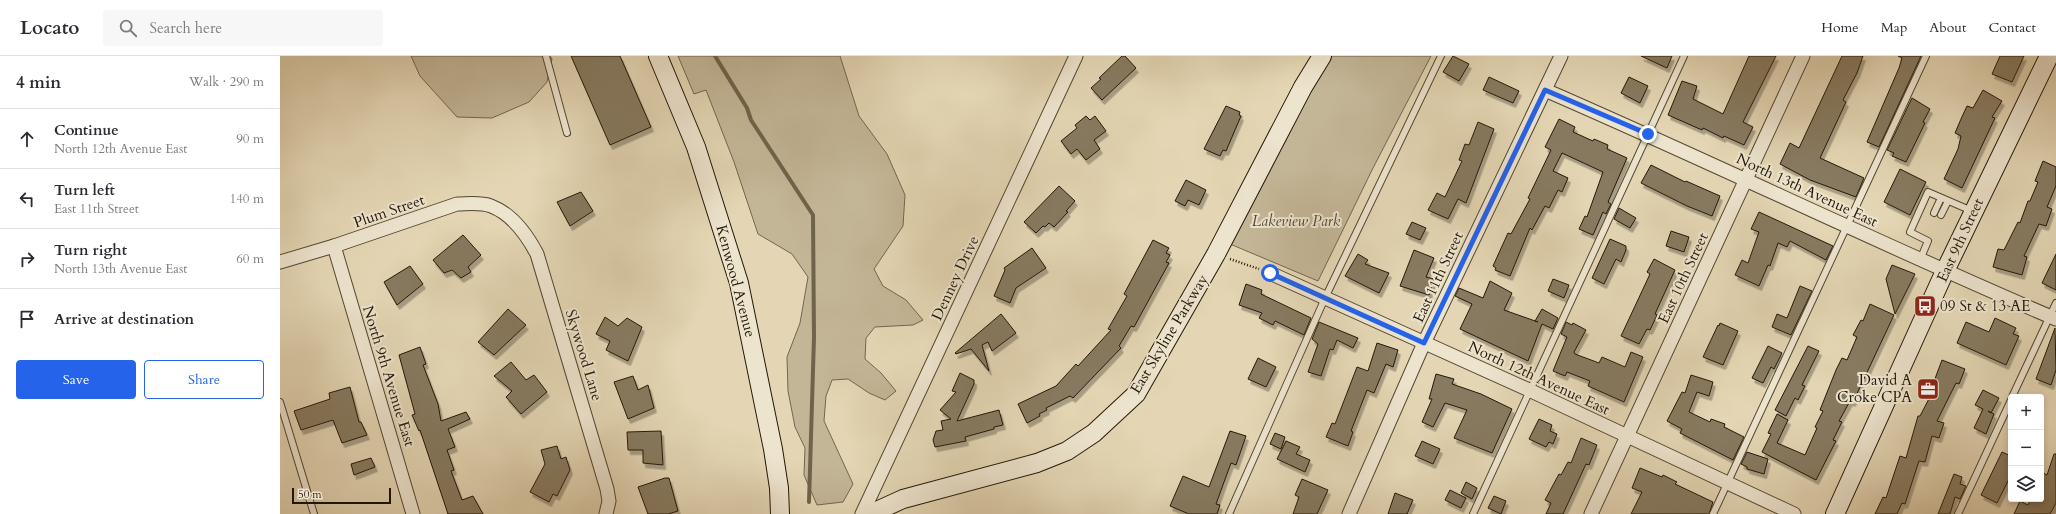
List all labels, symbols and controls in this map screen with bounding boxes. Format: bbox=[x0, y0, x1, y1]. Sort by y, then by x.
search box bbox=[103, 10, 383, 46]
text: Locato bbox=[20, 15, 79, 41]
icon: search bbox=[117, 17, 139, 39]
text: Search here bbox=[149, 18, 222, 38]
text: Home bbox=[1821, 18, 1859, 37]
text: Map bbox=[1881, 18, 1907, 37]
text: About bbox=[1929, 18, 1966, 37]
text: Contact bbox=[1988, 18, 2036, 37]
text: 4 min bbox=[16, 71, 61, 94]
text: Walk · 290 m bbox=[189, 73, 264, 91]
text: Continue bbox=[54, 120, 119, 140]
route end bbox=[1639, 125, 1657, 143]
icon: ahead bbox=[16, 128, 38, 150]
text: 90 m bbox=[236, 130, 264, 148]
text: North 12th Avenue East bbox=[54, 140, 187, 158]
street label: North 13th Avenue East bbox=[1733, 148, 1881, 232]
text: Turn left bbox=[54, 180, 115, 200]
icon: left bbox=[16, 188, 38, 210]
street label: Plum Street bbox=[351, 189, 427, 232]
text: 140 m bbox=[230, 190, 264, 208]
street label: East 9th Street bbox=[1932, 195, 1988, 285]
text: East 11th Street bbox=[54, 200, 139, 218]
park label: Lakeview Park bbox=[1252, 211, 1341, 231]
street label: Kenwood Avenue bbox=[711, 223, 761, 339]
street label: East 11th Street bbox=[1408, 228, 1468, 326]
street label: East 10th Street bbox=[1653, 229, 1713, 327]
street label: Denney Drive bbox=[927, 232, 983, 324]
text: Turn right bbox=[54, 240, 127, 260]
icon: right bbox=[16, 248, 38, 270]
text: 60 m bbox=[236, 250, 264, 268]
text: North 13th Avenue East bbox=[54, 260, 187, 278]
route start bbox=[1261, 264, 1279, 282]
street label: East Skyline Parkway bbox=[1125, 271, 1213, 397]
bus stop icon: 09 St & 13 AE bbox=[1912, 293, 1938, 319]
place label: 09 St & 13 AE bbox=[1940, 296, 2030, 316]
street label: North 9th Avenue East bbox=[358, 303, 420, 449]
street label: Skywood Lane bbox=[561, 307, 607, 403]
icon: arrive bbox=[16, 308, 38, 330]
text: Arrive at destination bbox=[54, 309, 194, 329]
street label: North 12th Avenue East bbox=[1465, 336, 1613, 420]
button: Save bbox=[16, 360, 136, 399]
button: Share bbox=[144, 360, 264, 399]
place label: David A Croke CPA bbox=[1837, 370, 1912, 407]
office icon: David A Croke CPA bbox=[1915, 376, 1941, 402]
map controls bbox=[2008, 394, 2044, 502]
button: + bbox=[2008, 394, 2044, 430]
button: − bbox=[2008, 430, 2044, 466]
button: layers bbox=[2008, 466, 2044, 502]
scale bar bbox=[292, 486, 391, 505]
text: 50 m bbox=[298, 487, 322, 502]

